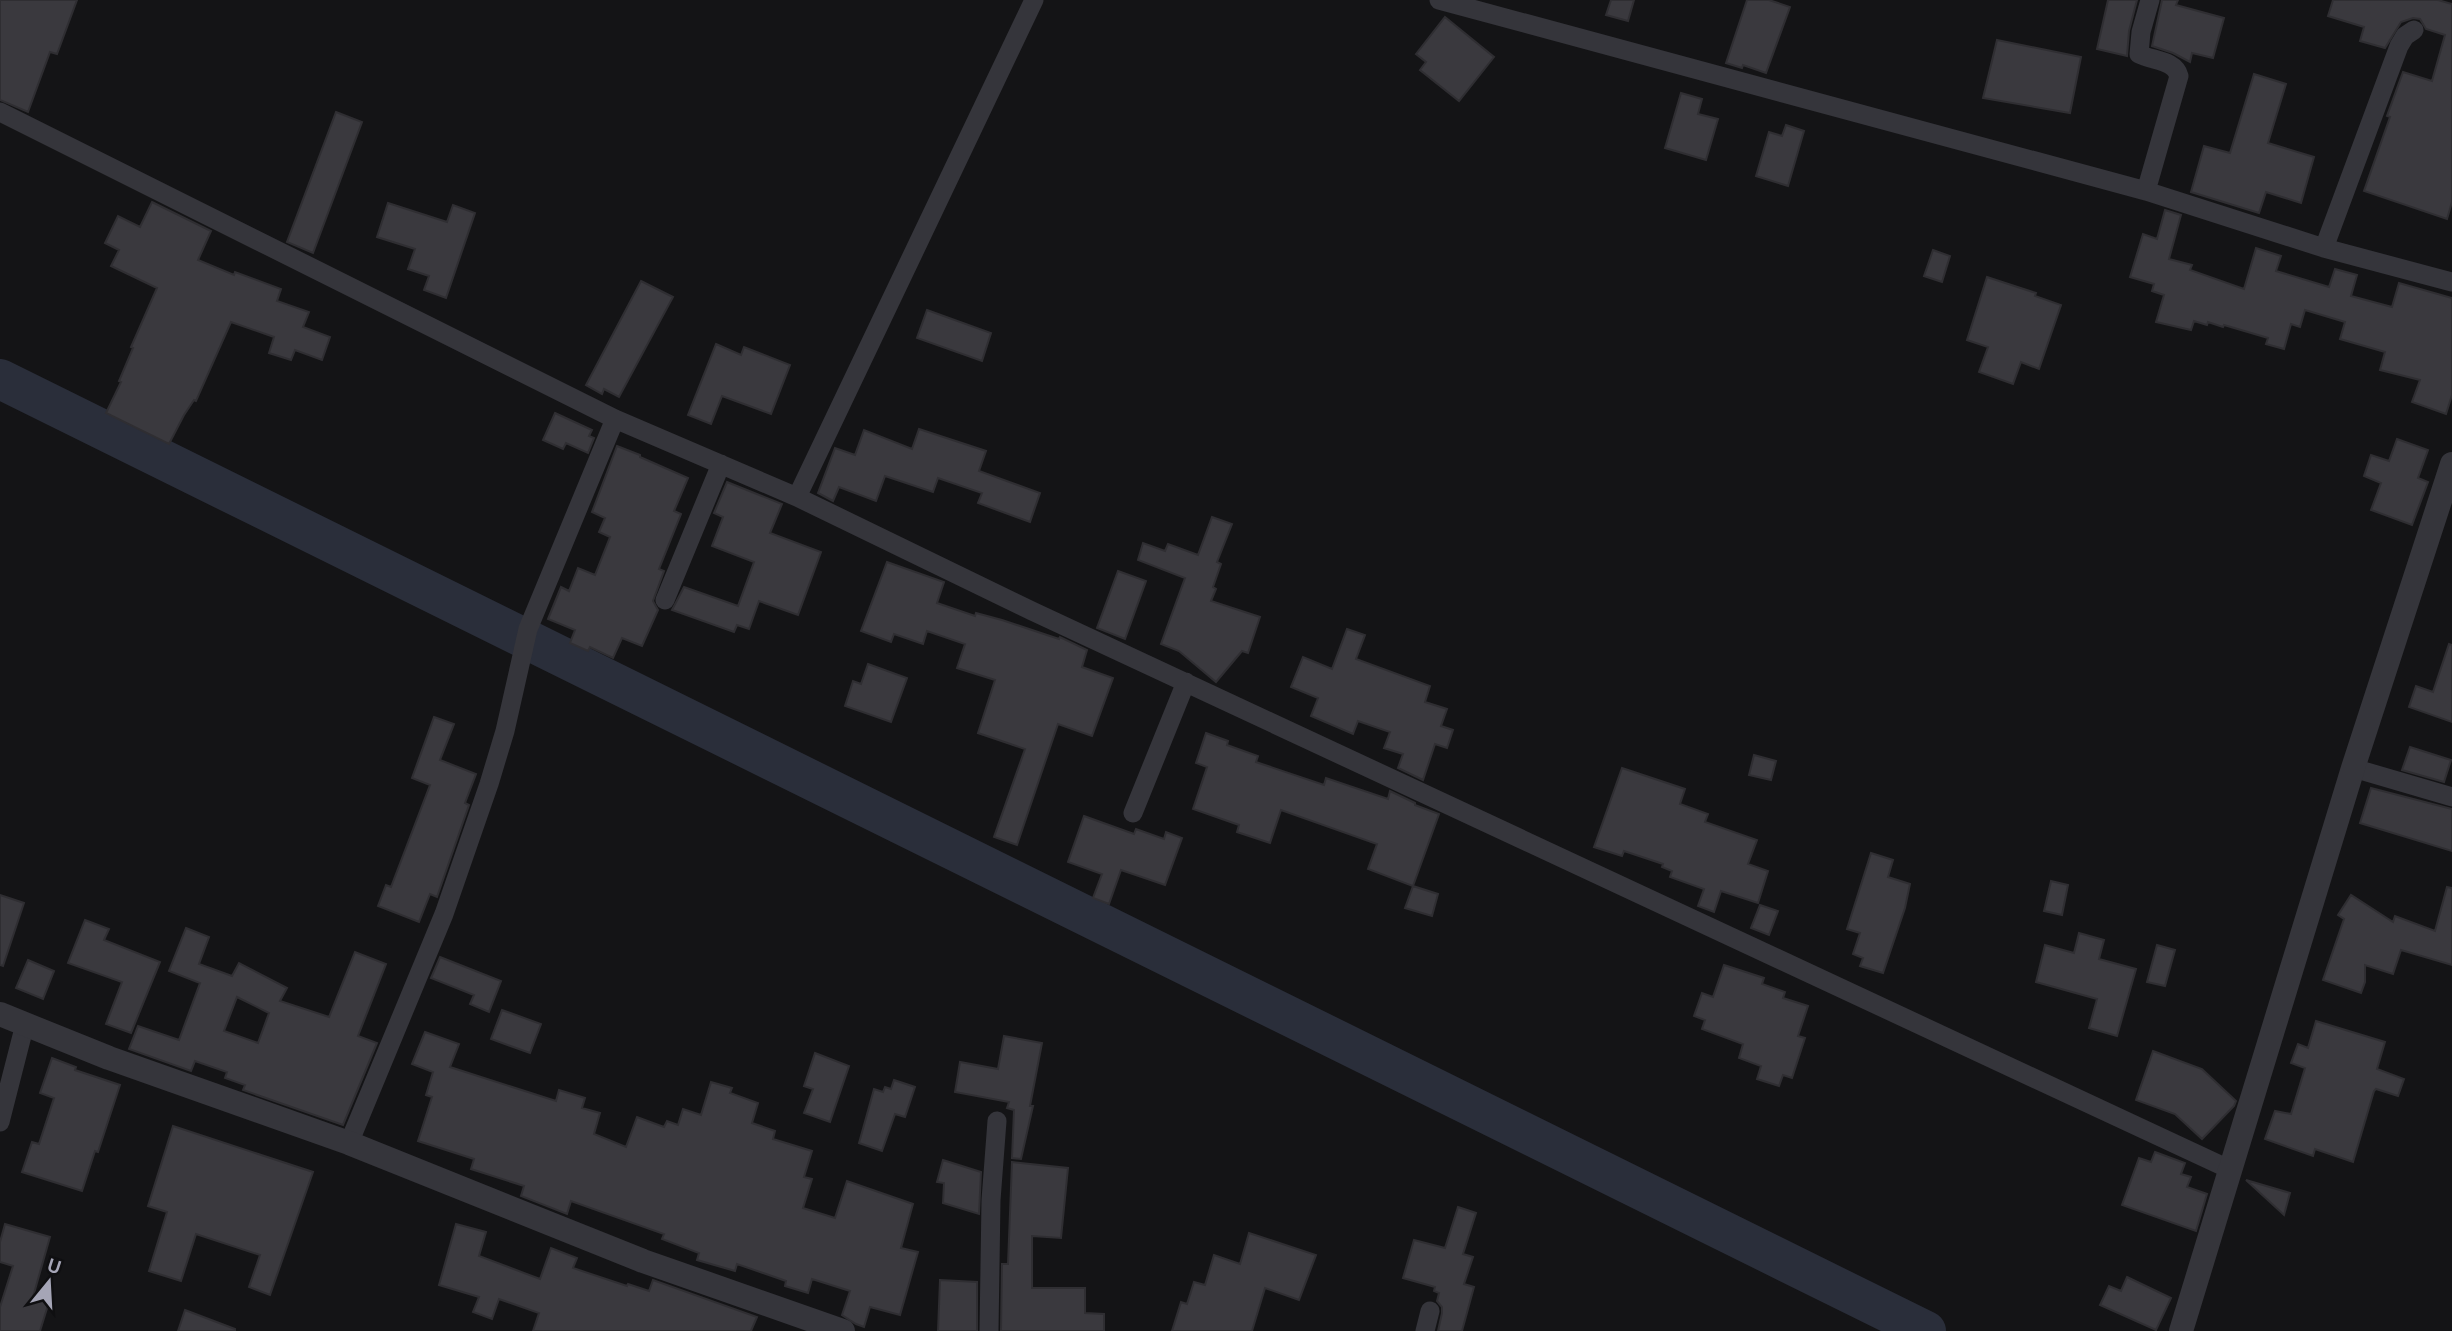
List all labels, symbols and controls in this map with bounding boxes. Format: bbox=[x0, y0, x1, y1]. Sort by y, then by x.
north arrow bbox=[14, 1247, 84, 1317]
text: U bbox=[44, 1252, 64, 1280]

